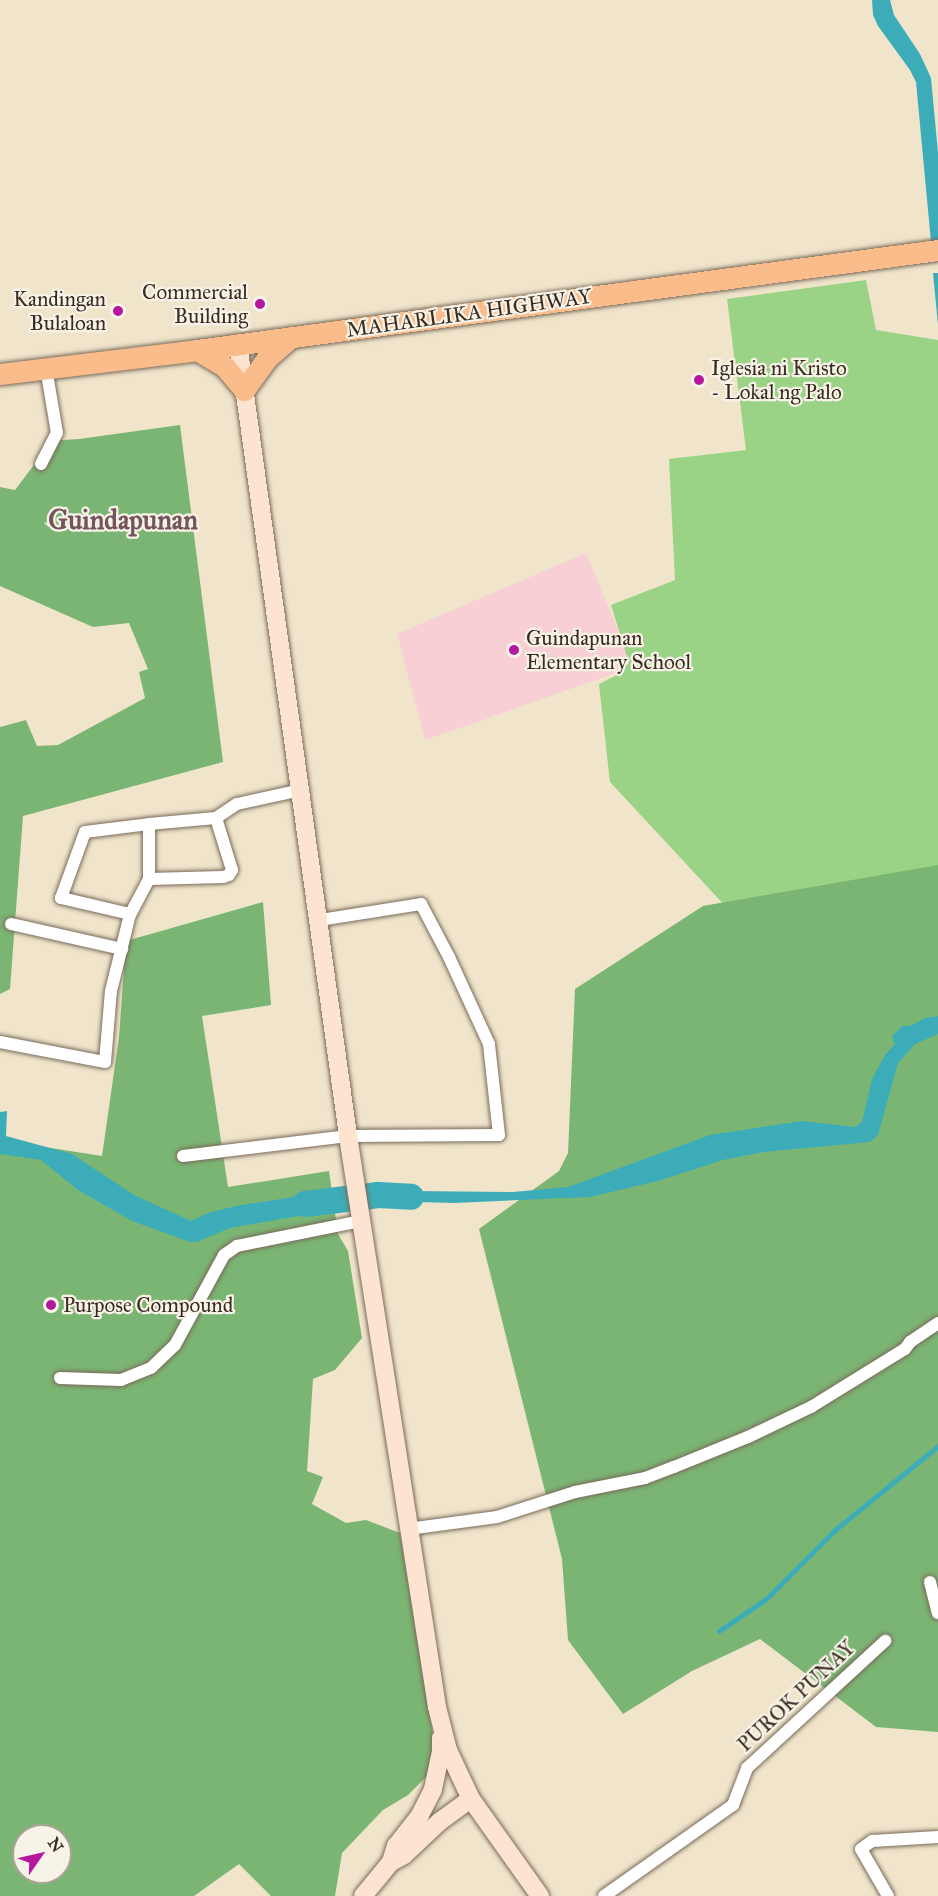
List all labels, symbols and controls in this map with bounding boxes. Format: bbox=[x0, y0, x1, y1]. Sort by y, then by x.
place label: Commercial Building bbox=[142, 279, 248, 329]
street label: MAHARLIKA HIGHWAY bbox=[345, 283, 593, 343]
place label: Kandingan Bulaloan bbox=[13, 286, 106, 336]
marker: Commercial Building bbox=[253, 297, 267, 311]
marker: Kandingan Bulaloan bbox=[111, 304, 125, 318]
place label: Iglesia ni Kristo - Lokal ng Palo bbox=[711, 355, 847, 405]
marker: Iglesia ni Kristo - Lokal ng Palo bbox=[692, 373, 706, 387]
district label: Guindapunan bbox=[48, 504, 198, 536]
place label: Guindapunan Elementary School bbox=[526, 625, 691, 675]
marker: Guindapunan Elementary School bbox=[507, 643, 521, 657]
place label: Purpose Compound bbox=[63, 1292, 233, 1318]
marker: Purpose Compound bbox=[44, 1298, 58, 1312]
street label: PUROK PUNAY bbox=[732, 1635, 860, 1757]
north arrow bbox=[12, 1824, 72, 1884]
text: N bbox=[44, 1834, 67, 1856]

